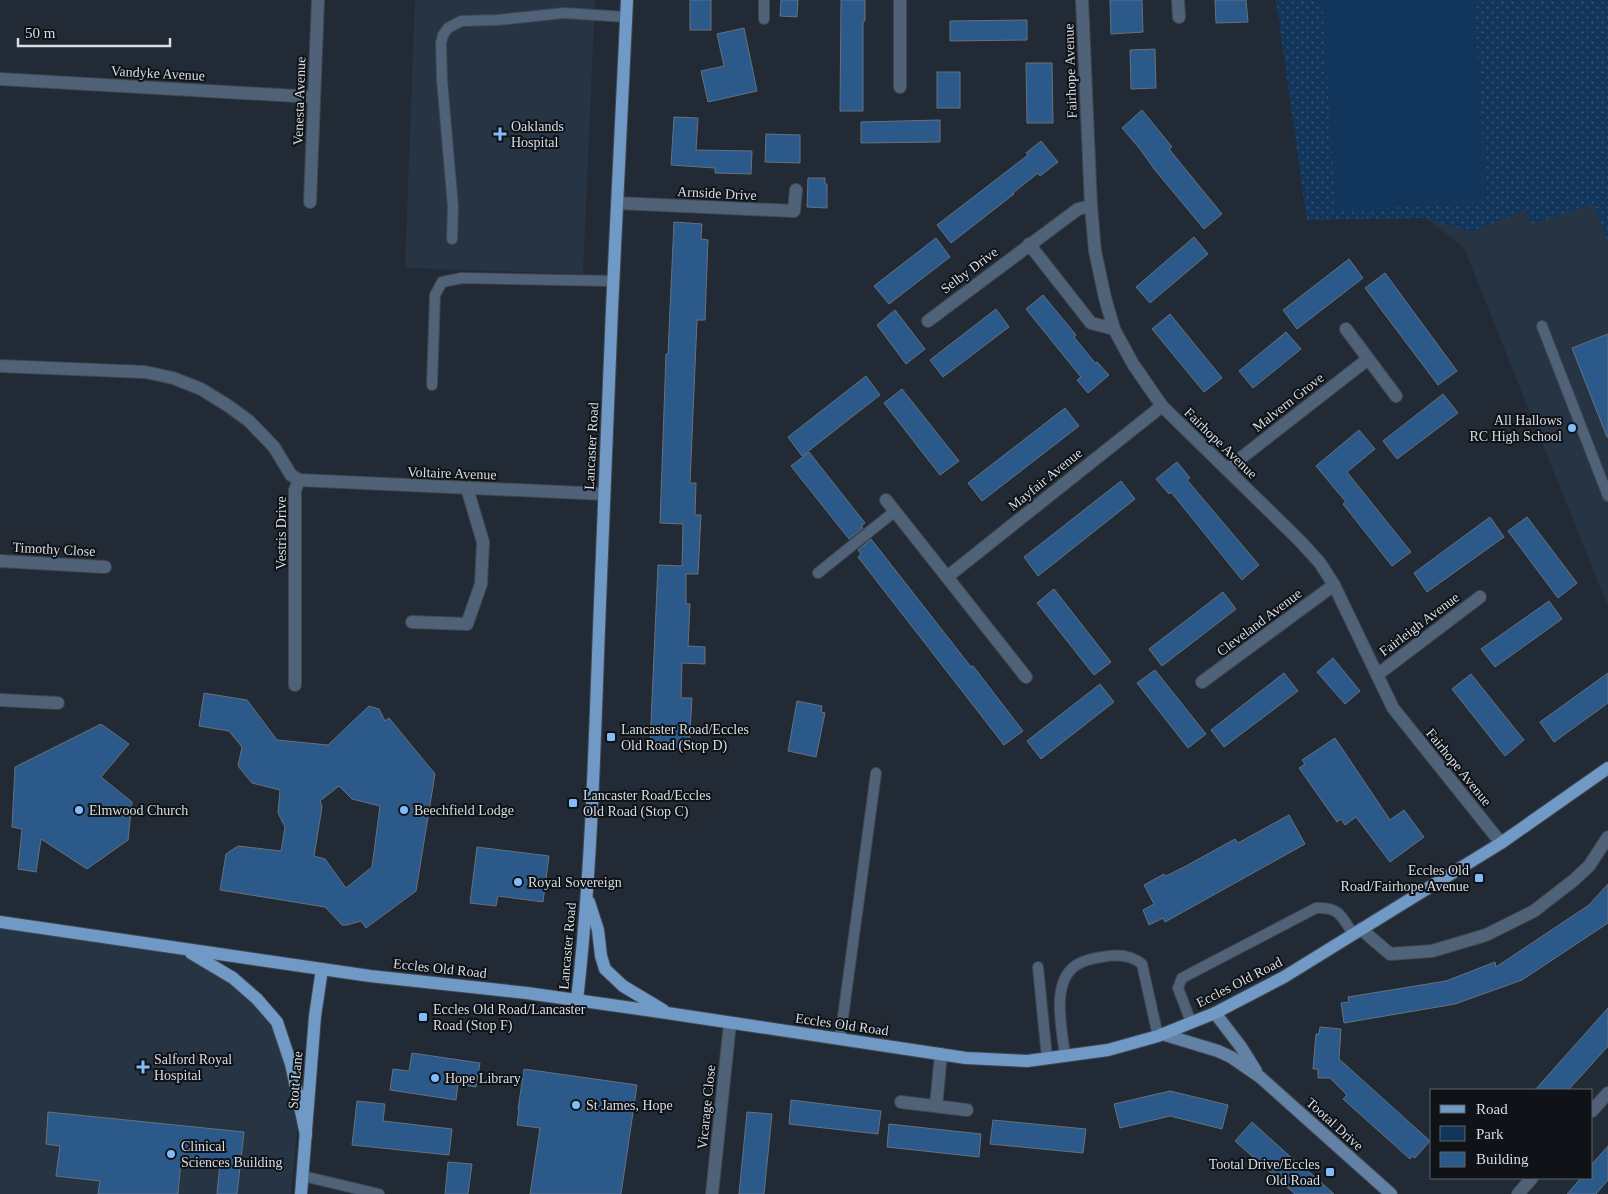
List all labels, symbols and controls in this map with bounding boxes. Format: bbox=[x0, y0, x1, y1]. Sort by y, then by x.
scale bar bbox=[18, 15, 170, 47]
street label: Fairhope Avenue bbox=[1061, 23, 1080, 119]
text: 50 m bbox=[25, 25, 56, 41]
street label: Venesta Avenue bbox=[290, 56, 309, 146]
street label: Vandyke Avenue bbox=[111, 64, 205, 83]
place label: Oaklands Hospital bbox=[511, 119, 564, 150]
marker: Oaklands Hospital bbox=[493, 127, 507, 141]
street label: Arnside Drive bbox=[677, 184, 757, 203]
street label: Selby Drive bbox=[938, 244, 1001, 297]
street label: Malvern Grove bbox=[1250, 370, 1327, 435]
street label: Lancaster Road bbox=[582, 402, 601, 490]
street label: Fairhope Avenue bbox=[1181, 405, 1260, 482]
place label: All Hallows RC High School bbox=[1469, 413, 1562, 444]
marker: All Hallows RC High School bbox=[1566, 422, 1578, 434]
street label: Mayfair Avenue bbox=[1005, 445, 1085, 514]
street label: Voltaire Avenue bbox=[407, 464, 497, 483]
street label: Vestris Drive bbox=[274, 496, 289, 570]
street label: Timothy Close bbox=[12, 540, 96, 559]
street label: Cleveland Avenue bbox=[1214, 586, 1305, 659]
street label: Fairleigh Avenue bbox=[1377, 590, 1462, 659]
place label: Lancaster Road/Eccles Old Road (Stop D) bbox=[621, 722, 749, 754]
street label: Fairhope Avenue bbox=[1423, 726, 1494, 809]
marker: Lancaster Road/Eccles Old Road (Stop D) bbox=[605, 731, 617, 743]
place label: Lancaster Road/Eccles Old Road (Stop C) bbox=[583, 788, 711, 820]
marker: Lancaster Road/Eccles Old Road (Stop C) bbox=[567, 797, 579, 809]
place label: Elmwood Church bbox=[89, 803, 188, 818]
place label: Beechfield Lodge bbox=[414, 803, 514, 818]
marker: Elmwood Church bbox=[73, 804, 85, 816]
marker: Beechfield Lodge bbox=[398, 804, 410, 816]
place label: Eccles Old Road/Fairhope Avenue bbox=[1341, 863, 1469, 894]
marker: Eccles Old Road/Fairhope Avenue bbox=[1473, 872, 1485, 884]
place label: Royal Sovereign bbox=[528, 875, 622, 890]
marker: Royal Sovereign bbox=[512, 876, 524, 888]
street label: Lancaster Road bbox=[556, 902, 579, 990]
street label: Eccles Old Road bbox=[1194, 954, 1285, 1010]
street label: Eccles Old Road bbox=[392, 956, 488, 981]
place label: Eccles Old Road/Lancaster Road (Stop F) bbox=[433, 1002, 586, 1034]
marker: Eccles Old Road/Lancaster Road (Stop F) bbox=[417, 1011, 429, 1023]
street label: Eccles Old Road bbox=[794, 1011, 890, 1038]
street label: Stott Lane bbox=[286, 1051, 305, 1110]
place label: Salford Royal Hospital bbox=[154, 1052, 232, 1083]
marker: Salford Royal Hospital bbox=[136, 1060, 150, 1074]
street label: Vicarage Close bbox=[695, 1064, 718, 1150]
place label: Hope Library bbox=[445, 1071, 521, 1086]
marker: Hope Library bbox=[429, 1072, 441, 1084]
legend bbox=[1430, 1089, 1593, 1179]
street label: Tootal Drive bbox=[1303, 1095, 1366, 1154]
place label: St James, Hope bbox=[586, 1098, 673, 1113]
marker: St James, Hope bbox=[570, 1099, 582, 1111]
text: Road bbox=[1476, 1101, 1508, 1117]
text: Park bbox=[1476, 1126, 1504, 1142]
place label: Clinical Sciences Building bbox=[181, 1139, 283, 1170]
marker: Clinical Sciences Building bbox=[165, 1148, 177, 1160]
text: Building bbox=[1476, 1151, 1529, 1167]
place label: Tootal Drive/Eccles Old Road bbox=[1209, 1157, 1320, 1188]
marker: Tootal Drive/Eccles Old Road bbox=[1324, 1166, 1336, 1178]

